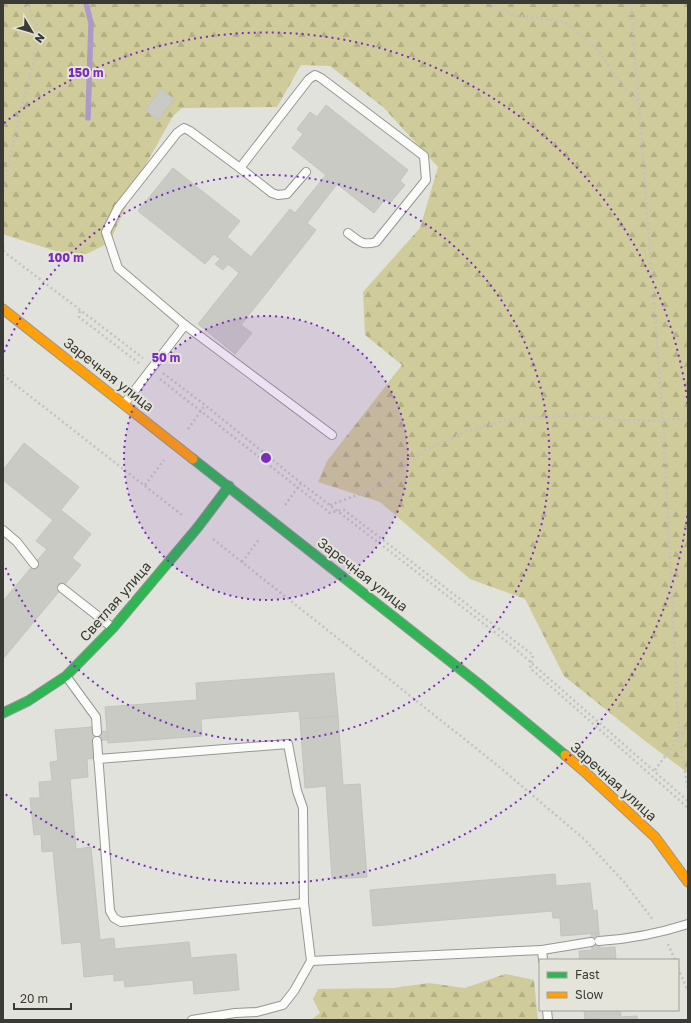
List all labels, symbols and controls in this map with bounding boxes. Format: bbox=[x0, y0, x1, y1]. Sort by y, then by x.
north arrow bbox=[12, 12, 52, 52]
text: N bbox=[33, 31, 48, 46]
text: 150 m bbox=[69, 65, 103, 80]
text: 100 m bbox=[48, 250, 84, 265]
street label: Заречная улица bbox=[60, 333, 158, 415]
text: 50 m bbox=[152, 350, 180, 365]
centre of rings bbox=[259, 451, 273, 465]
street label: Заречная улица bbox=[314, 533, 412, 615]
street label: Светлая улица bbox=[76, 558, 154, 644]
street label: Заречная улица bbox=[567, 738, 661, 824]
legend bbox=[539, 959, 679, 1011]
text: Fast bbox=[575, 967, 600, 982]
scale bar bbox=[14, 985, 71, 1011]
text: Slow bbox=[575, 987, 603, 1002]
text: 20 m bbox=[20, 991, 48, 1006]

